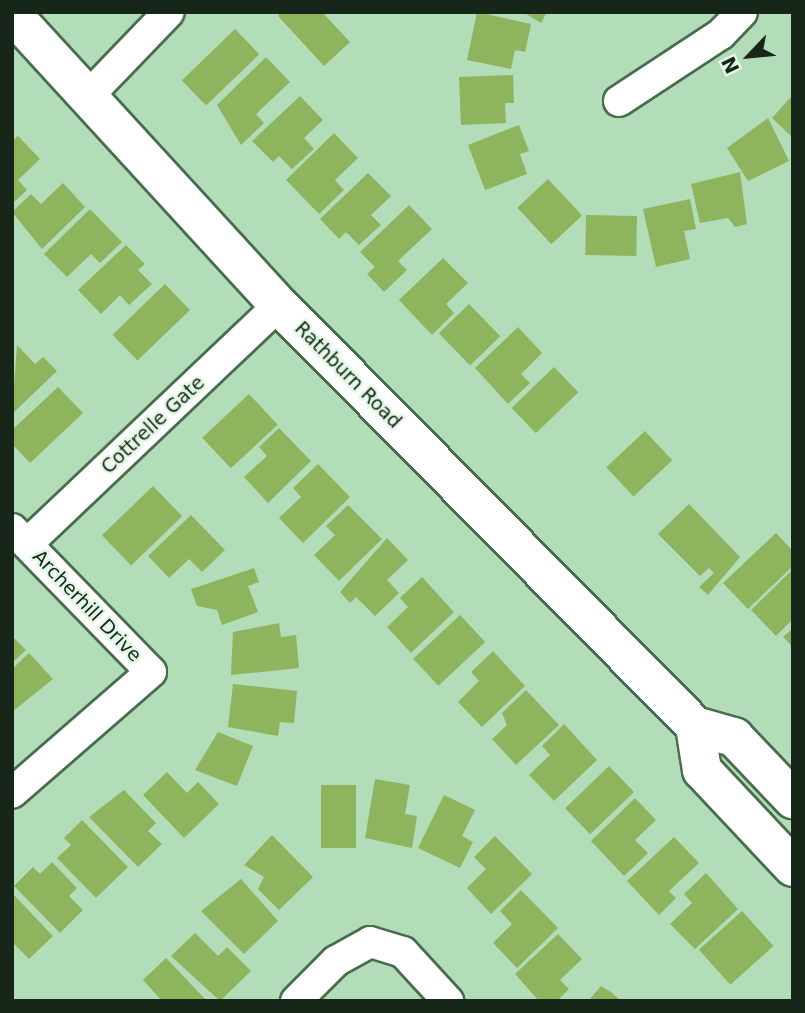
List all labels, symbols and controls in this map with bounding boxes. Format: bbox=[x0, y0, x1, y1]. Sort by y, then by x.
north arrow bbox=[714, 21, 784, 91]
text: N bbox=[717, 53, 743, 77]
street label: Rathburn Road bbox=[290, 317, 406, 433]
street label: Cottrelle Gate bbox=[97, 371, 209, 479]
street label: Archerhill Drive bbox=[28, 545, 146, 667]

